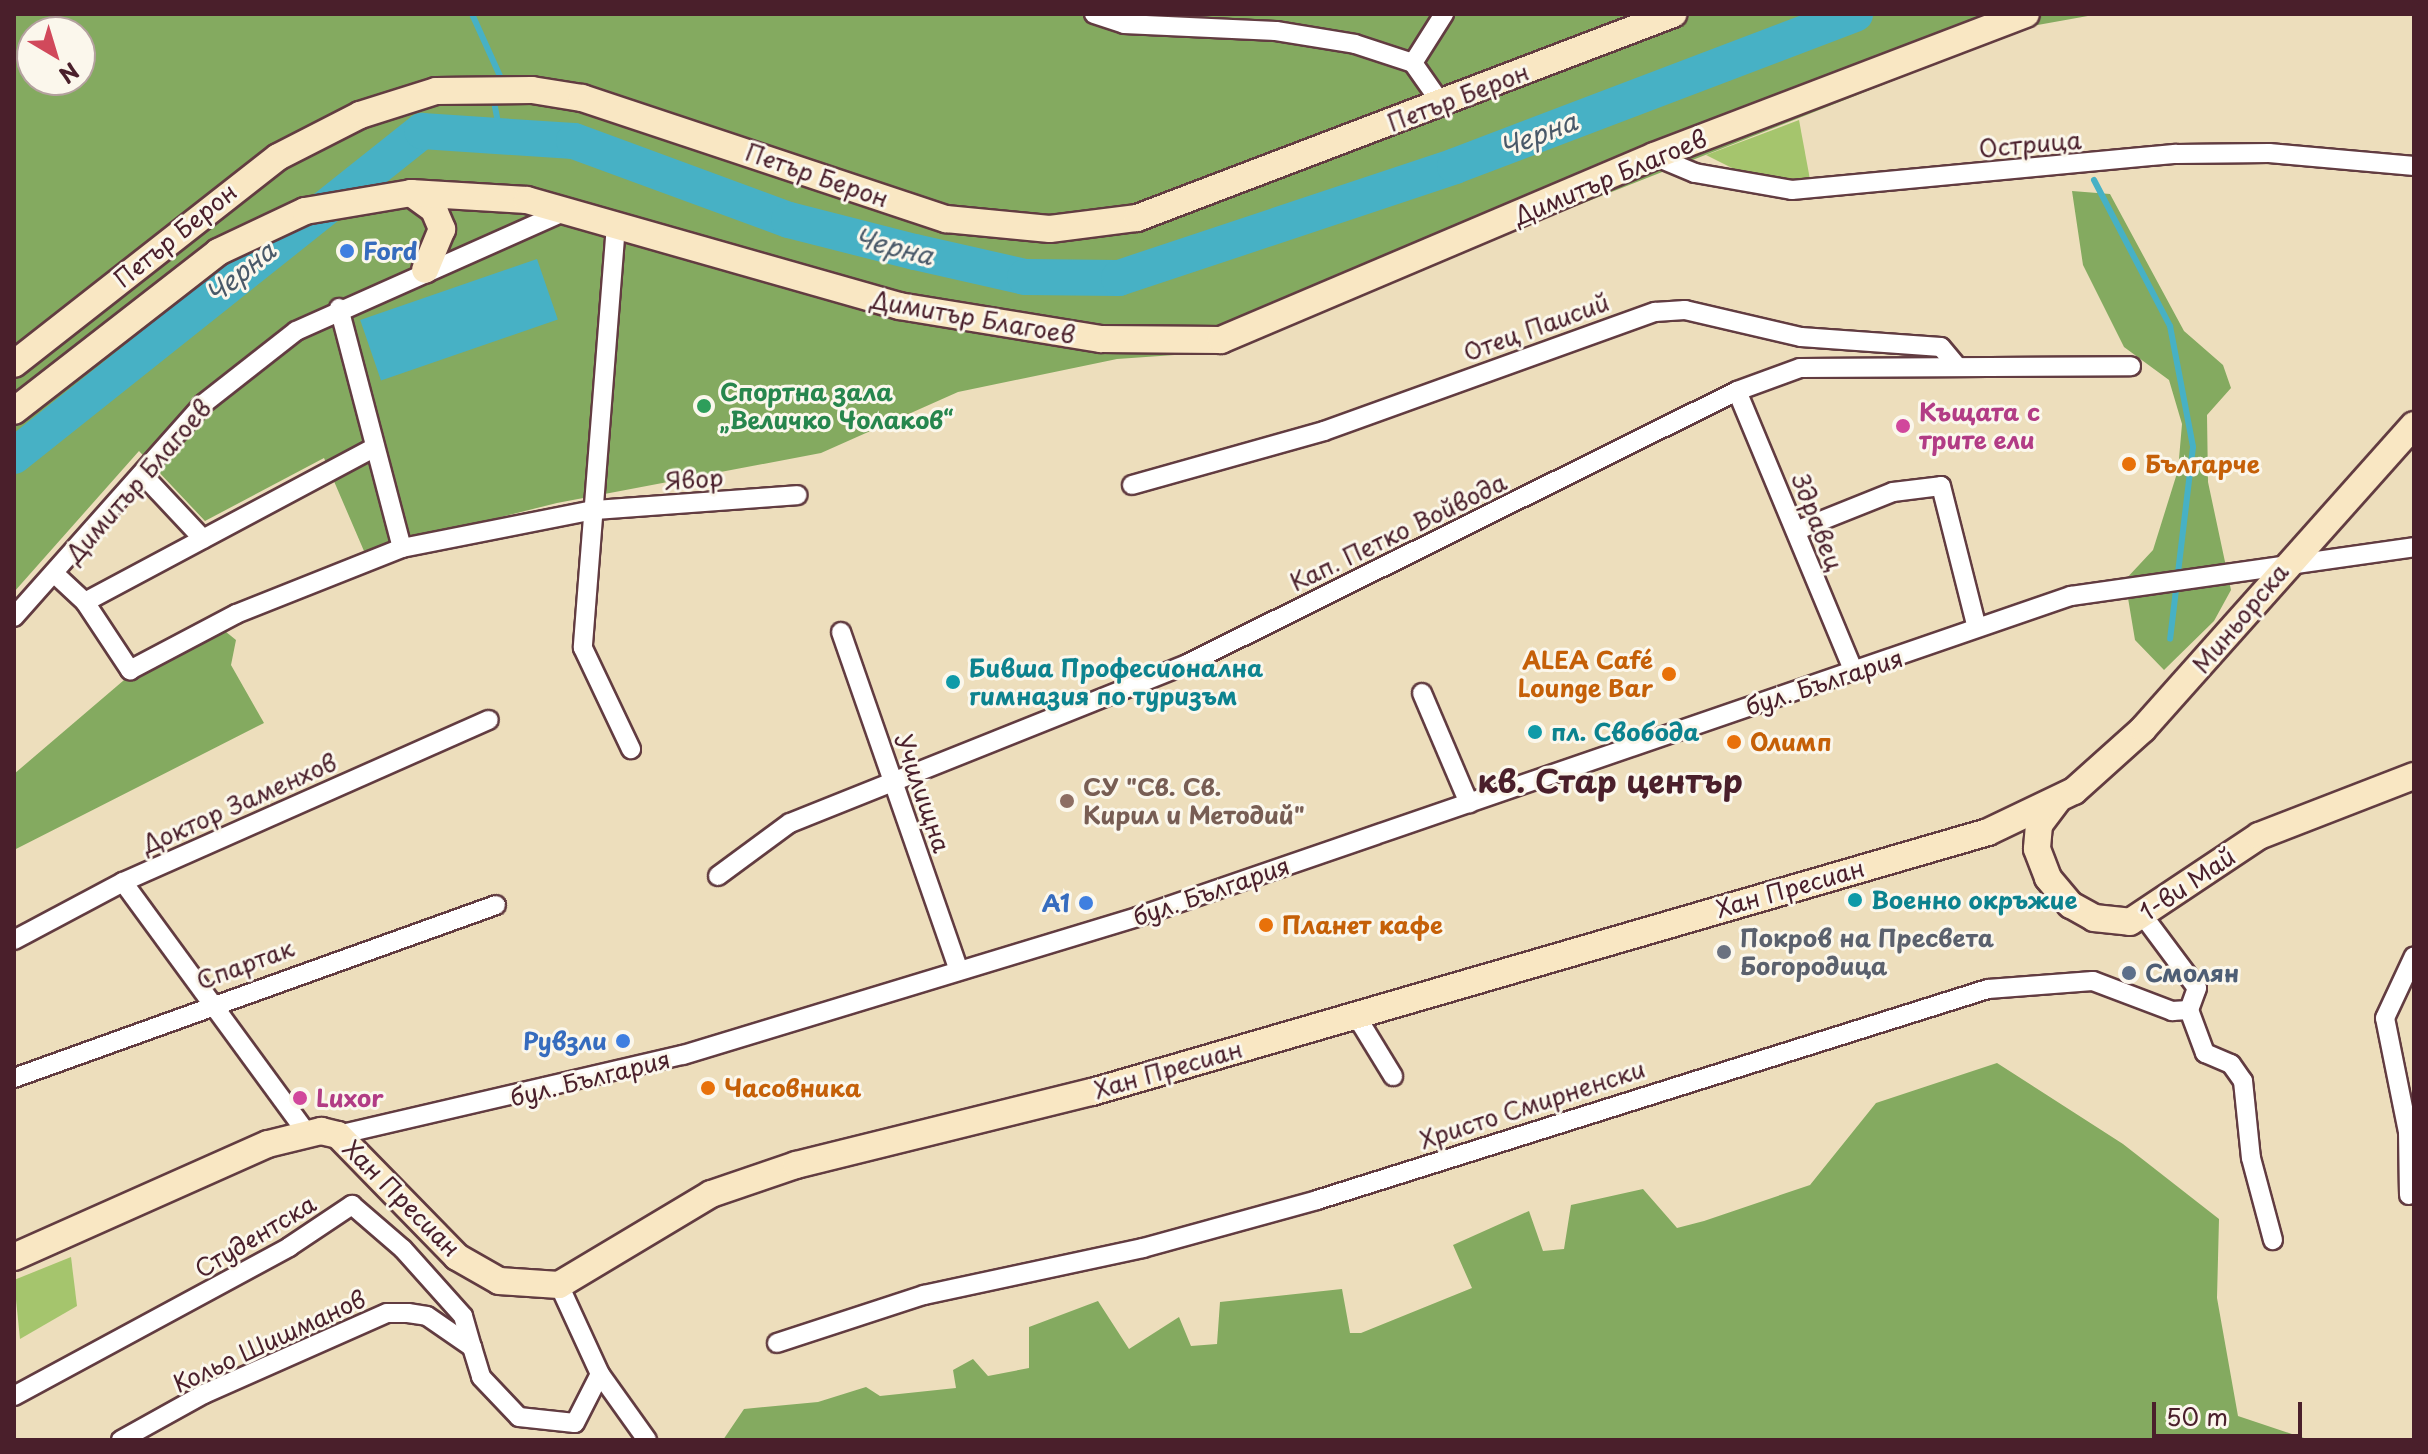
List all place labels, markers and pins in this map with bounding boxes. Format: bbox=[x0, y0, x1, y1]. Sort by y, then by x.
place label: Ford bbox=[363, 237, 418, 265]
marker: Ford bbox=[338, 242, 356, 260]
place label: Спортна зала „Величко Чолаков“ bbox=[720, 378, 954, 434]
marker: Спортна зала „Величко Чолаков“ bbox=[695, 397, 713, 415]
place label: Къщата с трите ели bbox=[1919, 398, 2040, 454]
marker: Къщата с трите ели bbox=[1894, 417, 1912, 435]
place label: Българче bbox=[2145, 450, 2260, 478]
marker: Българче bbox=[2120, 455, 2138, 473]
place label: ALEA Café Lounge Bar bbox=[1516, 646, 1653, 702]
place label: Бивша Професионална гимназия по туризъм bbox=[969, 654, 1264, 710]
marker: ALEA Café Lounge Bar bbox=[1660, 665, 1678, 683]
marker: Бивша Професионална гимназия по туризъм bbox=[944, 673, 962, 691]
place label: пл. Свобода bbox=[1551, 718, 1700, 746]
marker: пл. Свобода bbox=[1526, 723, 1544, 741]
place label: Олимп bbox=[1750, 728, 1831, 756]
marker: Олимп bbox=[1725, 733, 1743, 751]
place label: СУ "Св. Св. Кирил и Методий" bbox=[1083, 773, 1305, 829]
marker: СУ "Св. Св. Кирил и Методий" bbox=[1058, 792, 1076, 810]
place label: Военно окръжие bbox=[1871, 886, 2078, 914]
place label: A1 bbox=[1042, 889, 1070, 917]
marker: Военно окръжие bbox=[1846, 891, 1864, 909]
marker: A1 bbox=[1077, 894, 1095, 912]
place label: Планет кафе bbox=[1282, 911, 1445, 939]
marker: Планет кафе bbox=[1257, 916, 1275, 934]
place label: Покров на Пресвета Богородица bbox=[1740, 924, 1995, 980]
marker: Покров на Пресвета Богородица bbox=[1715, 943, 1733, 961]
place label: Смолян bbox=[2145, 959, 2239, 987]
marker: Смолян bbox=[2120, 964, 2138, 982]
place label: Рувзли bbox=[523, 1027, 607, 1055]
marker: Рувзли bbox=[614, 1032, 632, 1050]
place label: Часовника bbox=[724, 1074, 861, 1102]
marker: Часовника bbox=[699, 1079, 717, 1097]
place label: Luxor bbox=[316, 1084, 384, 1112]
marker: Luxor bbox=[291, 1089, 309, 1107]

